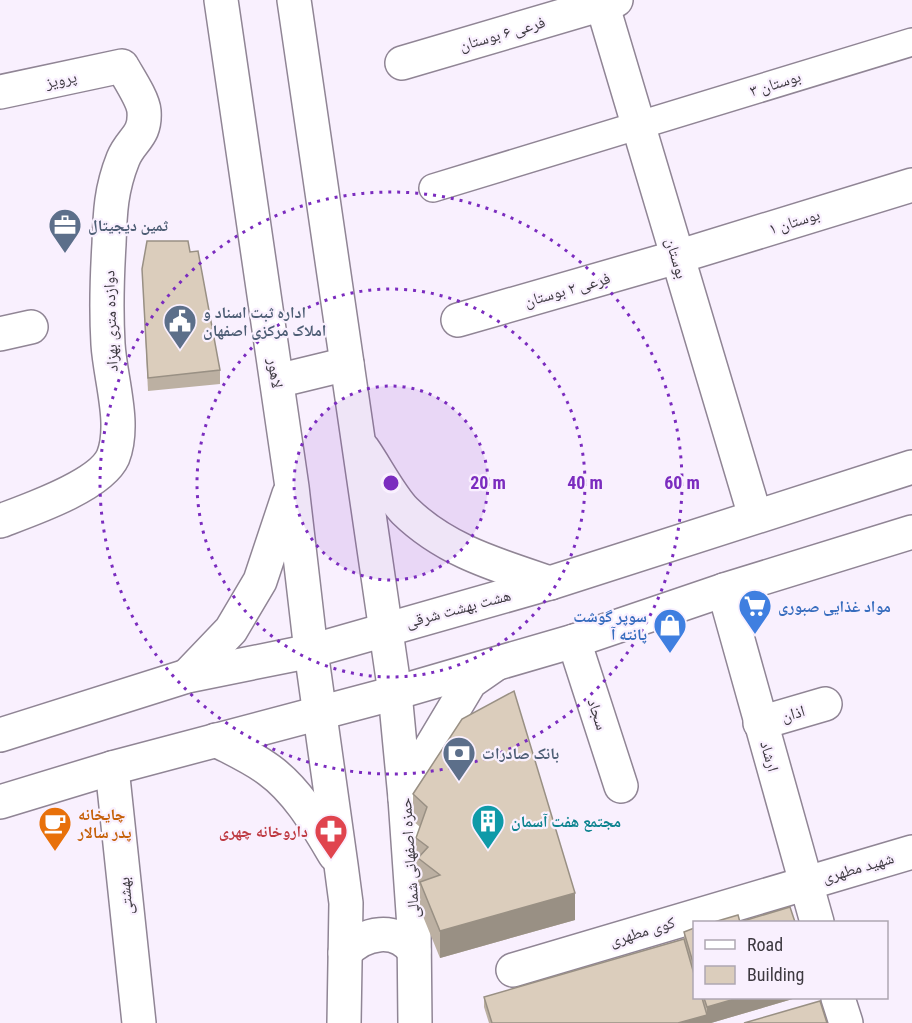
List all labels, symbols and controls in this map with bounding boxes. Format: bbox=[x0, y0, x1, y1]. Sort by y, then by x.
street label: فرعی ۶ بوستان bbox=[457, 12, 548, 56]
street label: پرویز bbox=[43, 67, 79, 92]
street label: بوستان ۳ bbox=[747, 67, 803, 101]
street label: بوستان ۱ bbox=[766, 205, 822, 239]
office icon: ثمین دیجیتال bbox=[47, 207, 83, 254]
place label: ثمین دیجیتال bbox=[88, 216, 169, 235]
street label: بوستان bbox=[661, 236, 691, 281]
street label: فرعی ۲ بوستان bbox=[522, 268, 613, 312]
street label: دوازده متری بهزاد bbox=[99, 270, 123, 372]
public building icon: اداره ثبت اسناد و املاک مرکزی اصفهان bbox=[162, 303, 198, 350]
place label: اداره ثبت اسناد و املاک مرکزی اصفهان bbox=[203, 303, 326, 340]
street label: لاهور bbox=[264, 356, 287, 389]
text: 20 m bbox=[470, 472, 506, 493]
text: 40 m bbox=[567, 472, 603, 493]
text: 60 m bbox=[664, 472, 700, 493]
centre of rings bbox=[381, 473, 401, 493]
street label: هشت بهشت شرقی bbox=[403, 585, 513, 633]
supermarket icon: مواد غذایی صبوری bbox=[737, 588, 773, 635]
place label: مواد غذایی صبوری bbox=[778, 597, 891, 616]
place label: سوپر گوشت پانته آ bbox=[573, 607, 647, 644]
shop icon: سوپر گوشت پانته آ bbox=[652, 607, 688, 654]
street label: سجاد bbox=[584, 696, 611, 732]
street label: اذان bbox=[779, 701, 807, 727]
bank icon: بانک صادرات bbox=[441, 735, 477, 782]
street label: ارشاد bbox=[756, 739, 783, 774]
place label: بانک صادرات bbox=[482, 744, 559, 763]
street label: حمزه اصفهانی شمالی bbox=[396, 797, 424, 919]
building icon: مجتمع هفت آسمان bbox=[470, 803, 506, 850]
cafe icon: چایخانه پدر سالار bbox=[37, 805, 73, 852]
place label: چایخانه پدر سالار bbox=[77, 805, 132, 842]
place label: مجتمع هفت آسمان bbox=[511, 812, 621, 832]
pharmacy icon: داروخانه چهری bbox=[313, 813, 349, 860]
place label: داروخانه چهری bbox=[219, 822, 308, 841]
street label: شهید مطهری bbox=[820, 848, 896, 888]
street label: بهشتی bbox=[114, 876, 138, 916]
street label: کوی مطهری bbox=[607, 912, 678, 951]
legend bbox=[693, 921, 888, 999]
text: Road bbox=[747, 934, 783, 955]
text: Building bbox=[747, 964, 804, 985]

